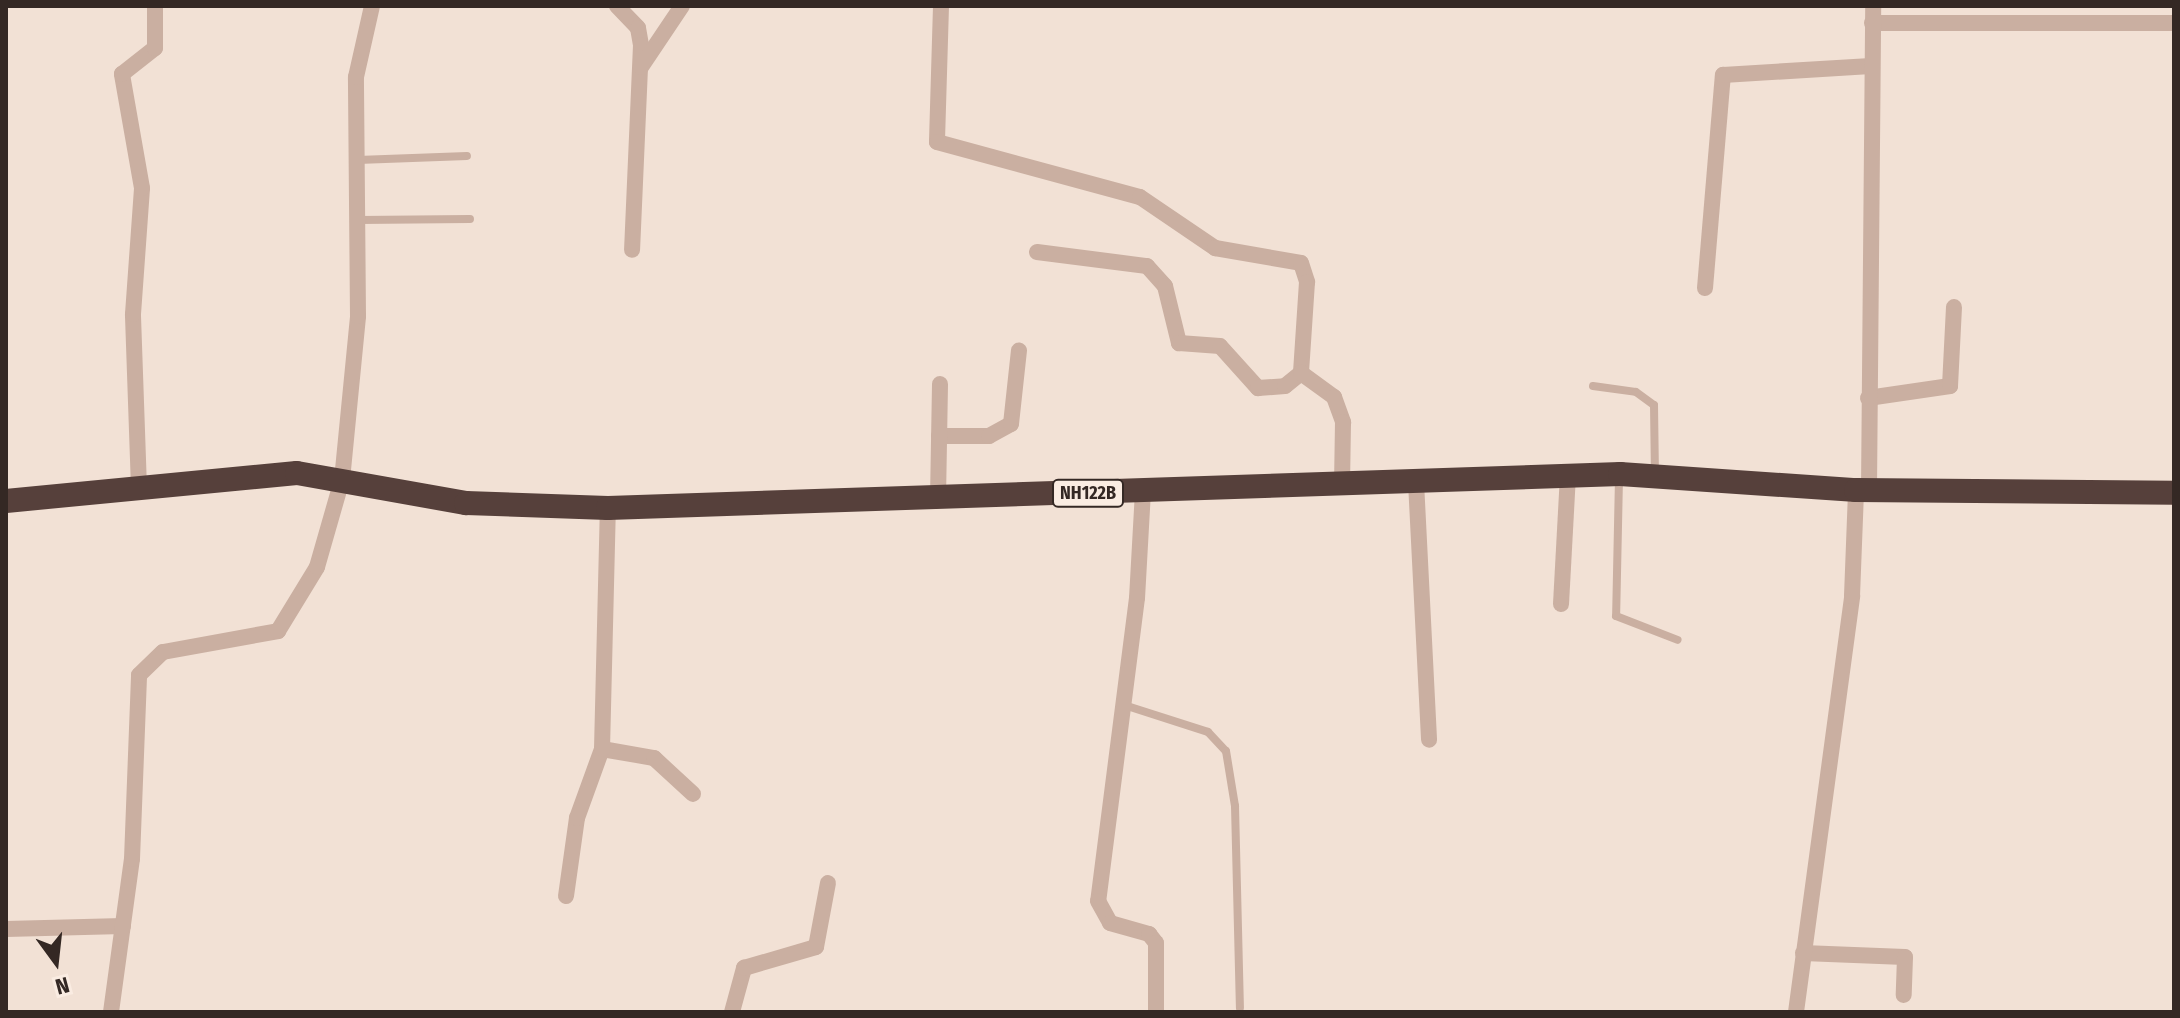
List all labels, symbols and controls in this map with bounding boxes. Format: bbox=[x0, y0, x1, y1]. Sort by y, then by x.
road number: NH122B bbox=[1052, 479, 1124, 507]
north arrow bbox=[16, 922, 96, 1002]
text: N bbox=[52, 971, 72, 1000]

